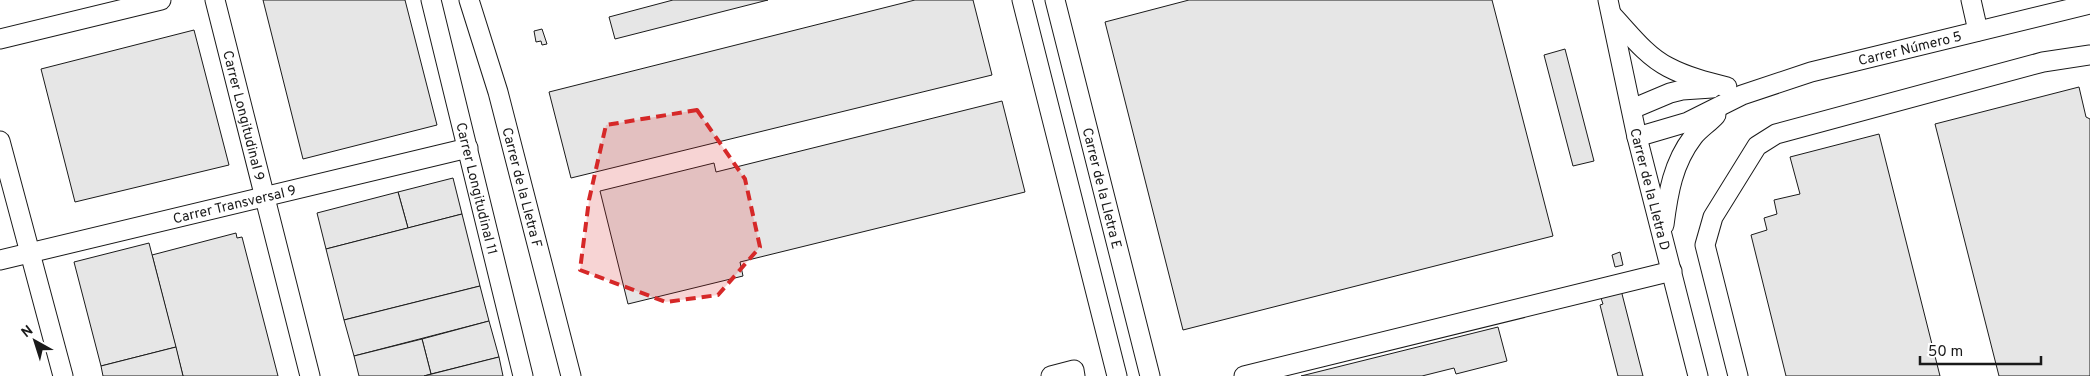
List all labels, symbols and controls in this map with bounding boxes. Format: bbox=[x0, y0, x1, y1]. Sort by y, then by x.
street label: Carrer Número 5 bbox=[1857, 29, 1964, 70]
street label: Carrer Longitudinal 9 bbox=[218, 49, 267, 183]
street label: Carrer Longitudinal 11 bbox=[451, 121, 500, 257]
street label: Carrer de la Lletra F bbox=[497, 126, 545, 250]
street label: Carrer de la Lletra E bbox=[1078, 126, 1125, 251]
street label: Carrer de la Lletra D bbox=[1625, 127, 1673, 253]
street label: Carrer Transversal 9 bbox=[171, 182, 298, 228]
north arrow bbox=[10, 316, 60, 366]
text: N bbox=[19, 322, 37, 342]
scale bar bbox=[1920, 334, 2041, 366]
text: 50 m bbox=[1928, 343, 1963, 362]

